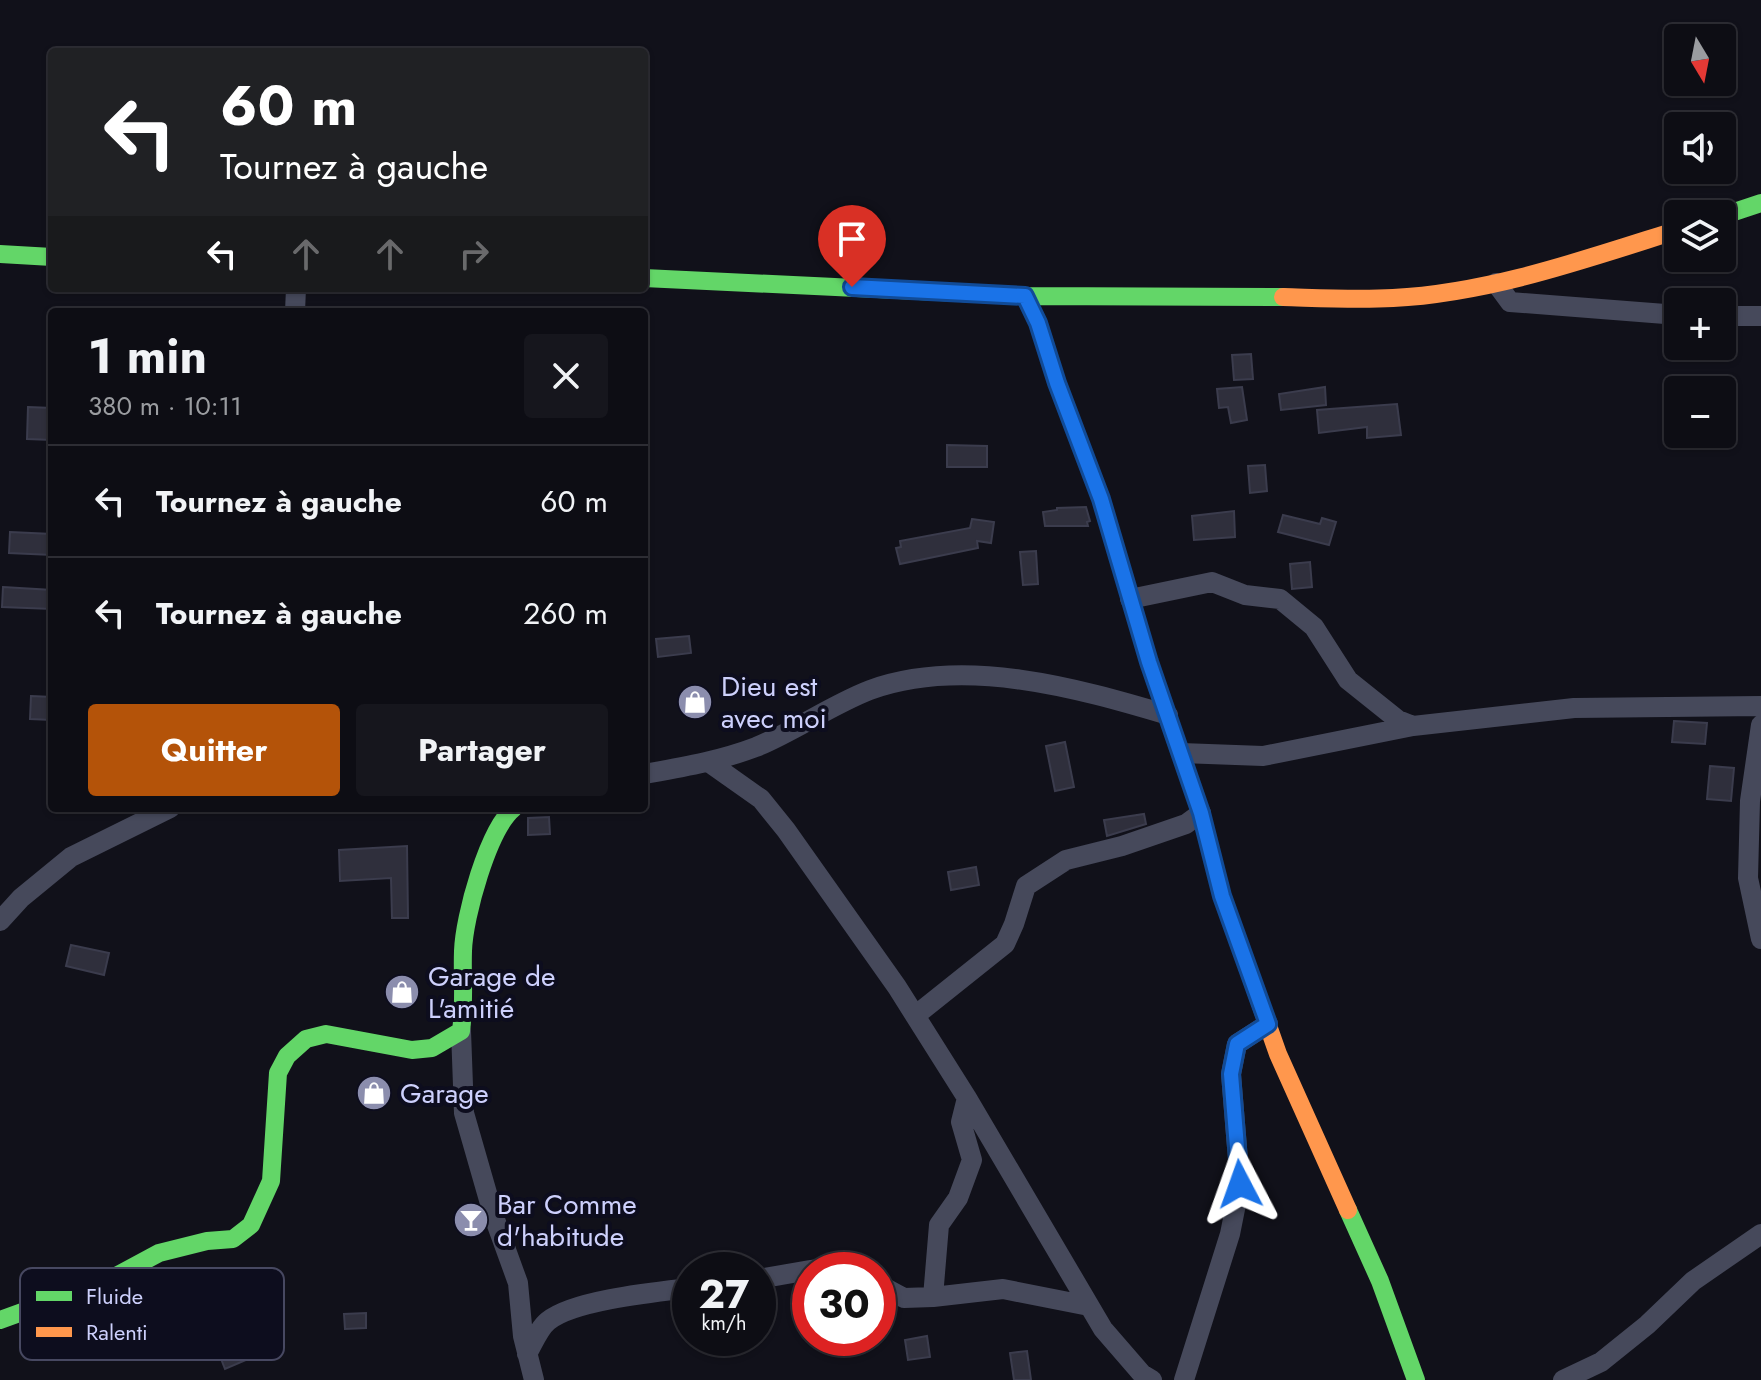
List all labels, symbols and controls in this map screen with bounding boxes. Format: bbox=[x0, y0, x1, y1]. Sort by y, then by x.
north arrow bbox=[1664, 24, 1736, 96]
map controls bbox=[1664, 24, 1736, 448]
text: 60 m bbox=[220, 65, 357, 146]
icon: left bbox=[88, 80, 192, 184]
button: sound bbox=[1664, 112, 1736, 184]
text: Tournez à gauche bbox=[220, 140, 488, 192]
button: layers bbox=[1664, 200, 1736, 272]
pin bbox=[818, 205, 886, 287]
icon: arrive bbox=[830, 217, 874, 261]
icon: left bbox=[200, 232, 244, 276]
icon: ahead bbox=[284, 232, 328, 276]
icon: ahead bbox=[368, 232, 412, 276]
icon: right bbox=[452, 232, 496, 276]
button: + bbox=[1664, 288, 1736, 360]
text: 1 min bbox=[88, 322, 207, 391]
button: close bbox=[524, 334, 608, 418]
button: − bbox=[1664, 376, 1736, 448]
text: 380 m · 10:11 bbox=[88, 387, 242, 425]
icon: left bbox=[88, 479, 132, 523]
text: Tournez à gauche bbox=[156, 480, 402, 523]
text: 60 m bbox=[540, 480, 608, 523]
icon: left bbox=[88, 591, 132, 635]
text: Tournez à gauche bbox=[156, 592, 402, 635]
text: 260 m bbox=[523, 592, 608, 635]
place label: Dieu est avec moi bbox=[721, 666, 827, 739]
shop icon: Dieu est avec moi bbox=[676, 683, 714, 721]
button: Quitter bbox=[88, 704, 340, 796]
button: Partager bbox=[356, 704, 608, 796]
place label: Garage de L'amitié bbox=[428, 956, 555, 1029]
shop icon: Garage de L'amitié bbox=[383, 973, 421, 1011]
place label: Garage bbox=[400, 1073, 489, 1114]
shop icon: Garage bbox=[355, 1074, 393, 1112]
position arrow bbox=[1198, 1142, 1282, 1226]
place label: Bar Comme d'habitude bbox=[497, 1184, 637, 1257]
bar icon: Bar Comme d'habitude bbox=[452, 1201, 490, 1239]
speed limit sign: 30 bbox=[792, 1252, 896, 1356]
text: 27 bbox=[699, 1265, 749, 1323]
legend bbox=[20, 1268, 284, 1360]
text: Fluide bbox=[86, 1280, 143, 1312]
text: km/h bbox=[701, 1309, 747, 1338]
text: Ralenti bbox=[86, 1316, 148, 1348]

